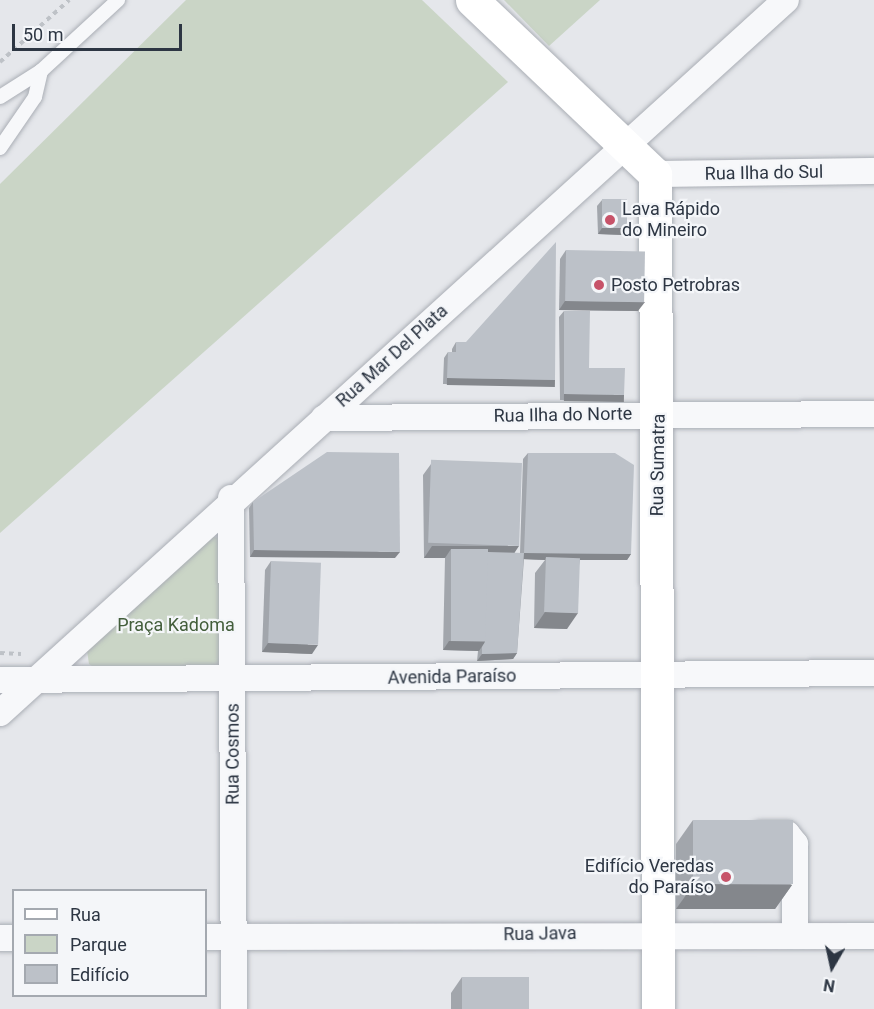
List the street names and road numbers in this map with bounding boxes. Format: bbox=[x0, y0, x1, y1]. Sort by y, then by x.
street label: Rua Ilha do Sul bbox=[705, 161, 823, 185]
street label: Rua Mar Del Plata bbox=[332, 300, 452, 412]
street label: Rua Ilha do Norte bbox=[493, 403, 633, 427]
street label: Rua Sumatra bbox=[646, 413, 670, 517]
street label: Avenida Paraíso bbox=[387, 665, 517, 689]
street label: Rua Cosmos bbox=[222, 703, 244, 805]
street label: Rua Java bbox=[503, 923, 577, 945]

